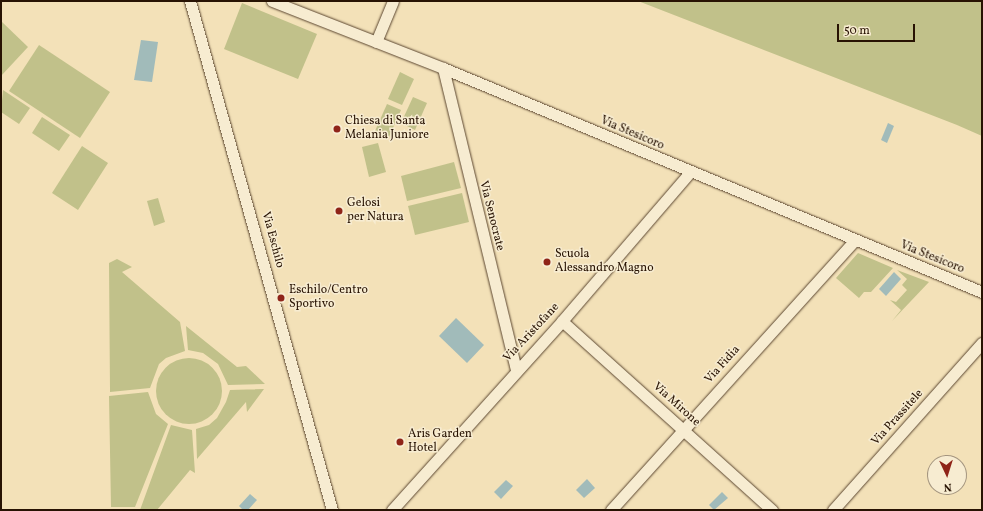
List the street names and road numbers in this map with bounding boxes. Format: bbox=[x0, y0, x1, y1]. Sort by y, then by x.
street label: Via Stesicoro bbox=[598, 114, 666, 154]
street label: Via Senocrate bbox=[475, 180, 507, 252]
street label: Via Eschilo bbox=[258, 210, 286, 270]
street label: Via Stesicoro bbox=[898, 239, 966, 277]
street label: Via Aristofane bbox=[501, 301, 563, 365]
street label: Via Fidia bbox=[702, 343, 744, 387]
street label: Via Mirone bbox=[649, 380, 703, 430]
street label: Via Prassitele bbox=[869, 387, 927, 449]

